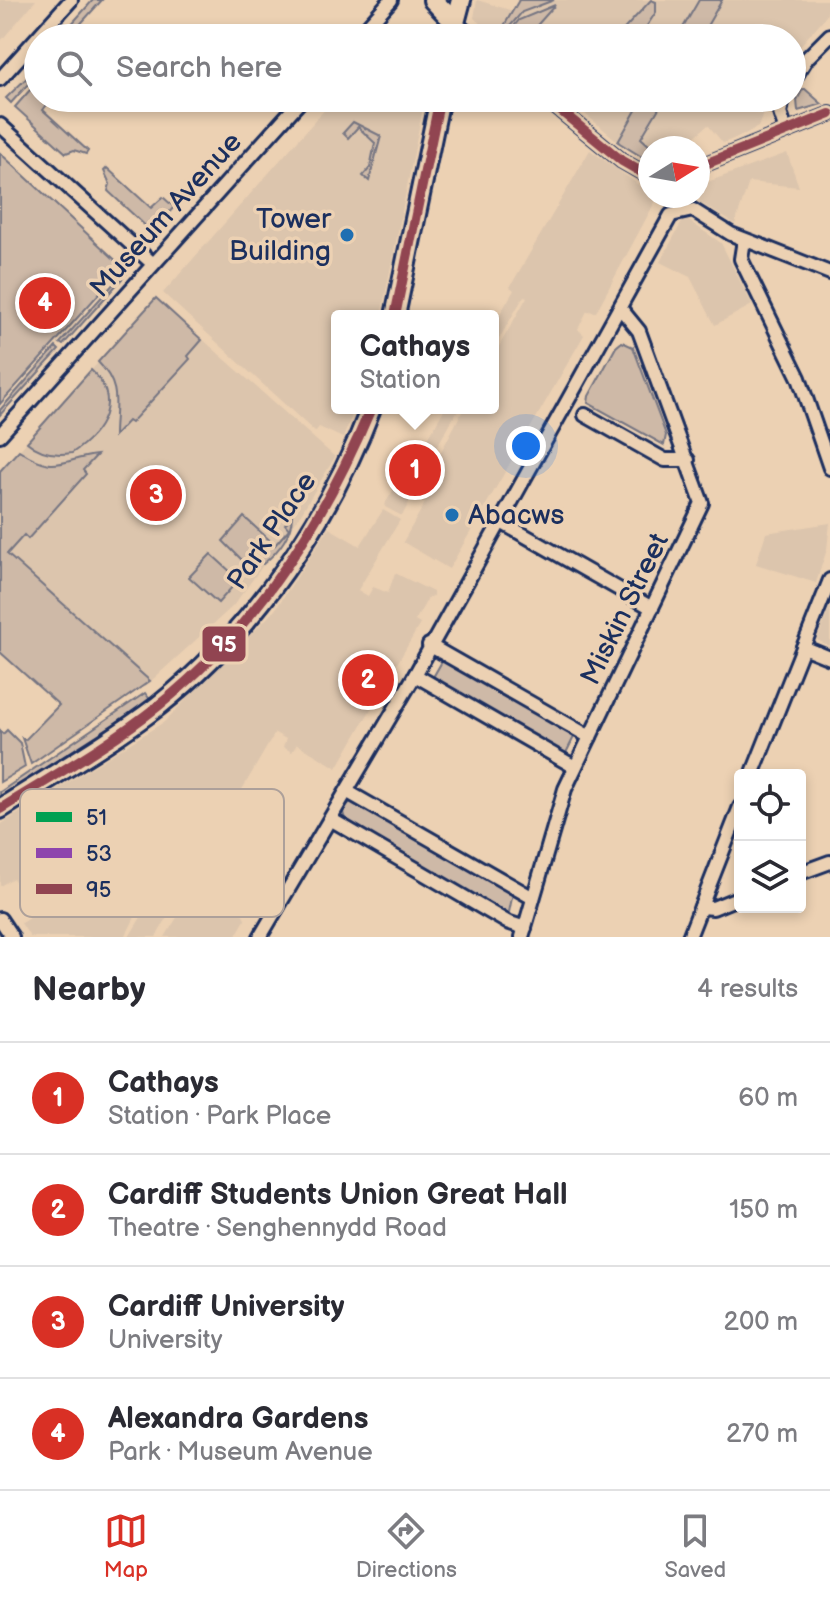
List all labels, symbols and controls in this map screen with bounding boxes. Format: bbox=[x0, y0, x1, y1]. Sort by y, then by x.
search box bbox=[24, 24, 806, 112]
icon: search bbox=[52, 46, 96, 90]
text: Search here bbox=[116, 50, 282, 86]
street label: Museum Avenue bbox=[83, 126, 249, 304]
north arrow bbox=[638, 136, 710, 208]
place label: Tower Building bbox=[229, 203, 332, 268]
marker: Tower Building bbox=[338, 226, 356, 244]
pin: 4 bbox=[19, 273, 71, 333]
popup bbox=[331, 310, 499, 414]
text: Cathays bbox=[360, 329, 470, 365]
text: Station bbox=[360, 365, 441, 396]
your location bbox=[506, 426, 546, 466]
pin: 1 bbox=[389, 440, 441, 500]
pin: 3 bbox=[130, 465, 182, 525]
street label: Park Place bbox=[221, 466, 323, 596]
place label: Abacws bbox=[468, 499, 564, 532]
marker: Abacws bbox=[443, 506, 461, 524]
street label: Miskin Street bbox=[574, 527, 676, 690]
line badge: 95 bbox=[201, 625, 247, 663]
text: 95 bbox=[211, 632, 237, 659]
pin: 2 bbox=[342, 650, 394, 710]
map controls bbox=[734, 769, 806, 913]
button: locate bbox=[734, 769, 806, 841]
legend bbox=[20, 789, 284, 917]
text: 51 bbox=[86, 805, 107, 832]
text: 53 bbox=[86, 841, 112, 868]
button: layers bbox=[734, 841, 806, 913]
text: 95 bbox=[86, 877, 111, 904]
text: Nearby bbox=[32, 969, 146, 1010]
text: 4 results bbox=[697, 974, 798, 1005]
text: Cathays bbox=[108, 1065, 219, 1101]
text: 1 bbox=[53, 1083, 63, 1114]
text: 60 m bbox=[738, 1083, 798, 1114]
text: Station · Park Place bbox=[108, 1101, 331, 1132]
text: Cardiff Students Union Great Hall bbox=[108, 1177, 567, 1213]
text: 2 bbox=[50, 1195, 66, 1226]
text: 150 m bbox=[729, 1195, 798, 1226]
text: Theatre · Senghennydd Road bbox=[108, 1213, 447, 1244]
text: Cardiff University bbox=[108, 1289, 344, 1325]
text: 3 bbox=[50, 1307, 66, 1338]
text: 200 m bbox=[724, 1307, 798, 1338]
text: University bbox=[108, 1325, 223, 1356]
text: Alexandra Gardens bbox=[108, 1401, 369, 1437]
text: 4 bbox=[50, 1419, 66, 1450]
text: 270 m bbox=[726, 1419, 798, 1450]
text: Park · Museum Avenue bbox=[108, 1437, 373, 1468]
tab: Map bbox=[104, 1509, 148, 1584]
tab: Directions bbox=[356, 1509, 457, 1584]
tab: Saved bbox=[664, 1509, 726, 1584]

